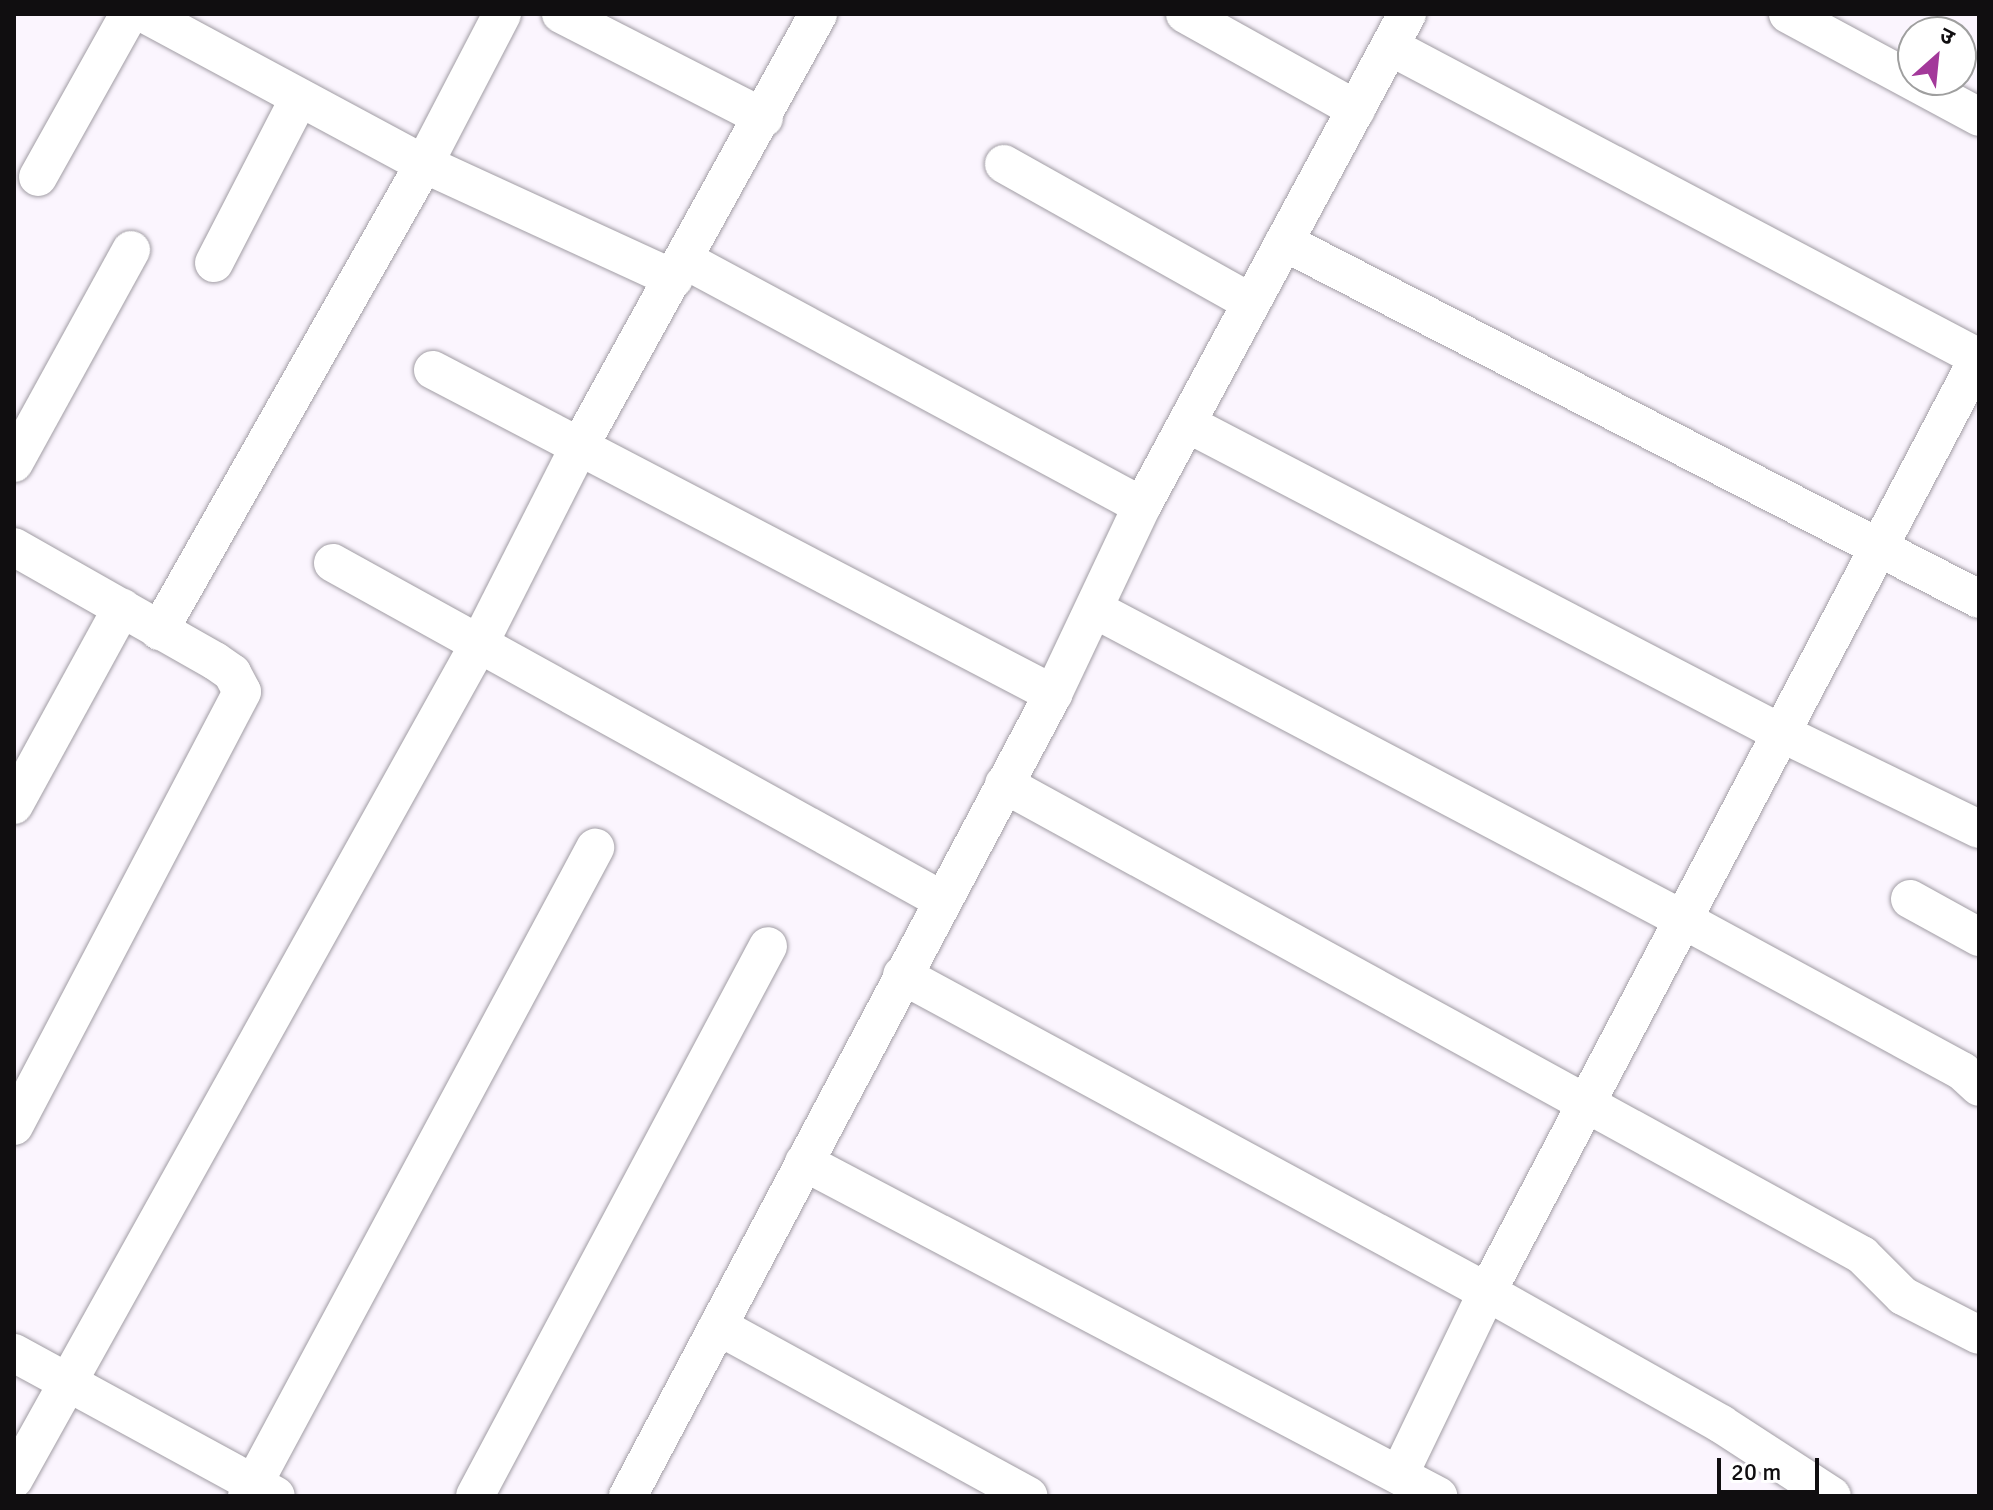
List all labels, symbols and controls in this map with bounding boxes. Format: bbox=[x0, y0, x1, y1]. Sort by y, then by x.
north arrow bbox=[1897, 16, 1977, 96]
text: उ bbox=[1935, 21, 1959, 51]
scale bar bbox=[1721, 1442, 1823, 1492]
text: 20 m bbox=[1731, 1457, 1781, 1487]

